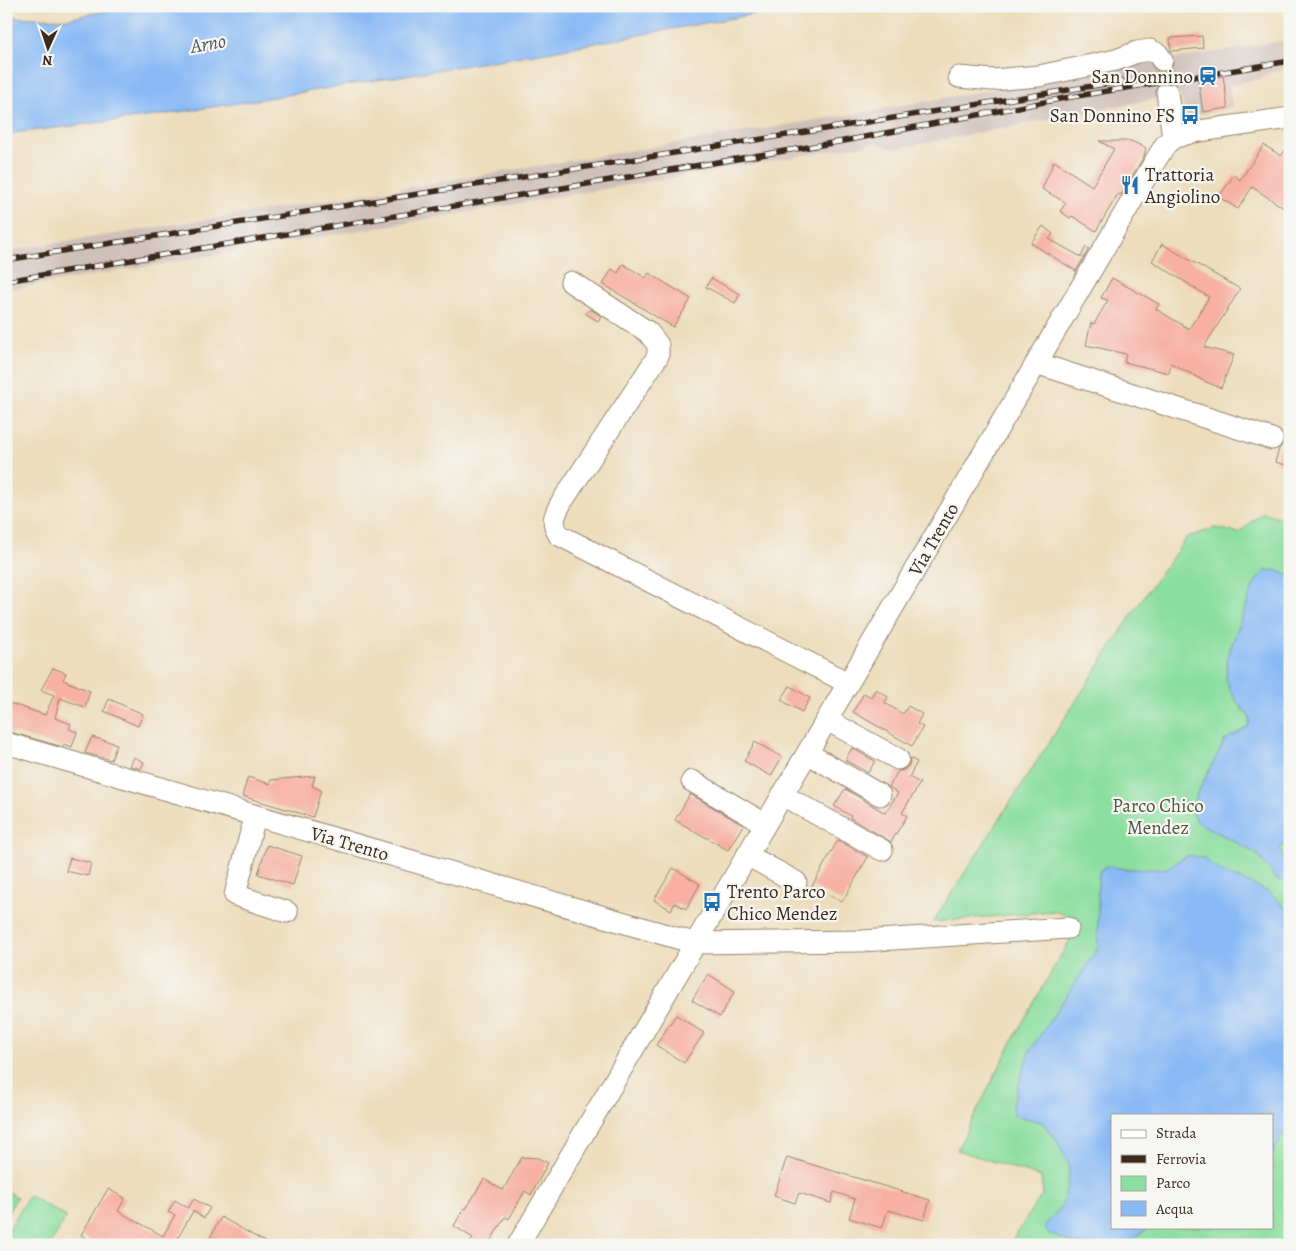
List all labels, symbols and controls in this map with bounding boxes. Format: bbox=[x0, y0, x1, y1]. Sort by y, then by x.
north arrow bbox=[22, 22, 72, 72]
water label: Arno bbox=[187, 27, 228, 60]
text: N bbox=[42, 51, 53, 70]
place label: San Donnino bbox=[1091, 64, 1193, 90]
station icon: San Donnino bbox=[1197, 65, 1219, 87]
place label: San Donnino FS bbox=[1050, 103, 1175, 129]
bus stop icon: San Donnino FS bbox=[1179, 104, 1201, 126]
place label: Trattoria Angiolino bbox=[1144, 162, 1220, 210]
restaurant icon: Trattoria Angiolino bbox=[1119, 174, 1141, 196]
street label: Via Trento bbox=[902, 498, 965, 582]
park label: Parco Chico Mendez bbox=[1112, 793, 1204, 841]
street label: Via Trento bbox=[307, 820, 392, 868]
place label: Trento Parco Chico Mendez bbox=[727, 879, 838, 927]
bus stop icon: Trento Parco Chico Mendez bbox=[701, 891, 723, 913]
legend bbox=[1111, 1114, 1274, 1228]
text: Strada bbox=[1156, 1123, 1197, 1143]
text: Ferrovia bbox=[1156, 1149, 1206, 1169]
text: Parco bbox=[1156, 1173, 1190, 1193]
text: Acqua bbox=[1155, 1199, 1194, 1219]

